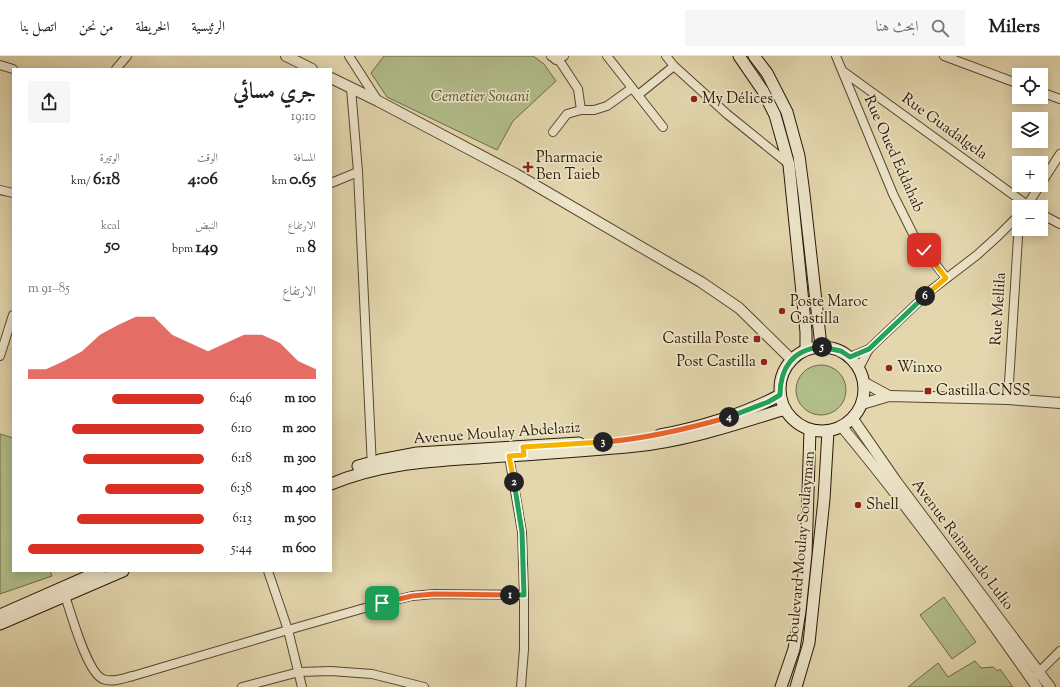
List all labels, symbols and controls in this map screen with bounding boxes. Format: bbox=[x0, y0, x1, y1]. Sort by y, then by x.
search box bbox=[685, 10, 965, 46]
text: Milers bbox=[989, 14, 1040, 41]
text: ابحث هنا bbox=[875, 17, 919, 38]
icon: search bbox=[929, 17, 951, 39]
text: اتصل بنا bbox=[20, 18, 57, 38]
text: من نحن bbox=[79, 18, 113, 38]
text: الخريطة bbox=[135, 18, 170, 38]
text: الرئيسية bbox=[192, 18, 225, 38]
map controls bbox=[1012, 68, 1048, 236]
button: locate bbox=[1012, 68, 1048, 104]
text: جري مسائي bbox=[233, 77, 316, 109]
button: share bbox=[28, 81, 70, 123]
park label: Cemetier Souani bbox=[431, 87, 529, 108]
place label: My Délices bbox=[702, 89, 773, 110]
street label: Rue Guadalgela bbox=[897, 89, 991, 165]
street label: Rue Oued Eddahab bbox=[858, 92, 928, 216]
marker: My Délices bbox=[689, 94, 699, 104]
text: 19:10 bbox=[291, 108, 316, 126]
button: layers bbox=[1012, 112, 1048, 148]
place label: Pharmacie Ben Taieb bbox=[536, 148, 603, 186]
text: الوتيرة bbox=[100, 150, 120, 166]
text: الوقت bbox=[197, 150, 218, 166]
text: المسافة bbox=[294, 150, 316, 166]
button: + bbox=[1012, 156, 1048, 192]
marker: Pharmacie Ben Taieb bbox=[523, 162, 533, 172]
text: 6:18 bbox=[93, 168, 120, 192]
text: 4:06 bbox=[188, 168, 218, 192]
text: 0.65 bbox=[289, 168, 316, 192]
text: /km bbox=[71, 173, 93, 189]
text: km bbox=[272, 173, 289, 189]
button: − bbox=[1012, 200, 1048, 236]
text: kcal bbox=[101, 218, 120, 234]
text: النبض bbox=[195, 218, 218, 234]
text: الارتفاع bbox=[287, 218, 316, 234]
pin bbox=[907, 233, 941, 267]
text: 50 bbox=[105, 234, 120, 258]
text: 149 bbox=[196, 236, 218, 260]
text: 8 bbox=[308, 236, 316, 260]
icon: check bbox=[913, 239, 935, 261]
text: bpm bbox=[172, 241, 196, 257]
text: m bbox=[296, 241, 308, 257]
street label: Rue Mellila bbox=[986, 272, 1012, 346]
text: 85–91 m bbox=[28, 280, 70, 298]
text: الارتفاع bbox=[282, 283, 316, 301]
pin: 6 bbox=[915, 286, 935, 306]
text: 6 bbox=[922, 288, 928, 304]
place label: Poste Maroc Castilla bbox=[790, 292, 869, 330]
marker: Poste Maroc Castilla bbox=[777, 306, 787, 316]
place label: Castilla Poste bbox=[662, 329, 749, 350]
marker: Castilla Poste bbox=[752, 334, 762, 344]
pin: 5 bbox=[812, 337, 832, 357]
text: 5 bbox=[820, 339, 824, 355]
place label: Post Castilla bbox=[676, 352, 756, 373]
marker: Post Castilla bbox=[759, 357, 769, 367]
place label: Winxo bbox=[897, 358, 942, 379]
marker: Winxo bbox=[884, 363, 894, 373]
place label: Castilla CNSS bbox=[936, 381, 1031, 402]
marker: Castilla CNSS bbox=[923, 386, 933, 396]
text: 6:46 bbox=[229, 390, 252, 408]
text: 100 m bbox=[284, 390, 316, 408]
pin: 4 bbox=[719, 407, 739, 427]
text: 4 bbox=[726, 409, 732, 425]
street label: Avenue Moulay Abdelaziz bbox=[413, 418, 582, 450]
text: 6:10 bbox=[231, 420, 252, 438]
text: 200 m bbox=[283, 420, 316, 438]
pin: 3 bbox=[593, 432, 613, 452]
text: 3 bbox=[601, 434, 605, 450]
text: 6:18 bbox=[231, 450, 252, 468]
text: 300 m bbox=[284, 450, 316, 468]
street label: Boulevard Moulay Soulayman bbox=[783, 450, 821, 644]
pin: 2 bbox=[504, 472, 524, 492]
text: 2 bbox=[511, 474, 517, 490]
street label: Avenue Raimundo Lulio bbox=[906, 475, 1018, 615]
text: 6:38 bbox=[231, 480, 252, 498]
text: 400 m bbox=[282, 480, 316, 498]
place label: Shell bbox=[866, 495, 899, 516]
marker: Shell bbox=[853, 500, 863, 510]
text: 6:13 bbox=[233, 510, 252, 528]
text: 500 m bbox=[284, 510, 316, 528]
text: 5:44 bbox=[231, 540, 252, 558]
text: 600 m bbox=[282, 540, 316, 558]
pin: 1 bbox=[500, 585, 520, 605]
pin bbox=[365, 586, 399, 620]
text: 1 bbox=[508, 587, 512, 603]
icon: arrive bbox=[371, 592, 393, 614]

